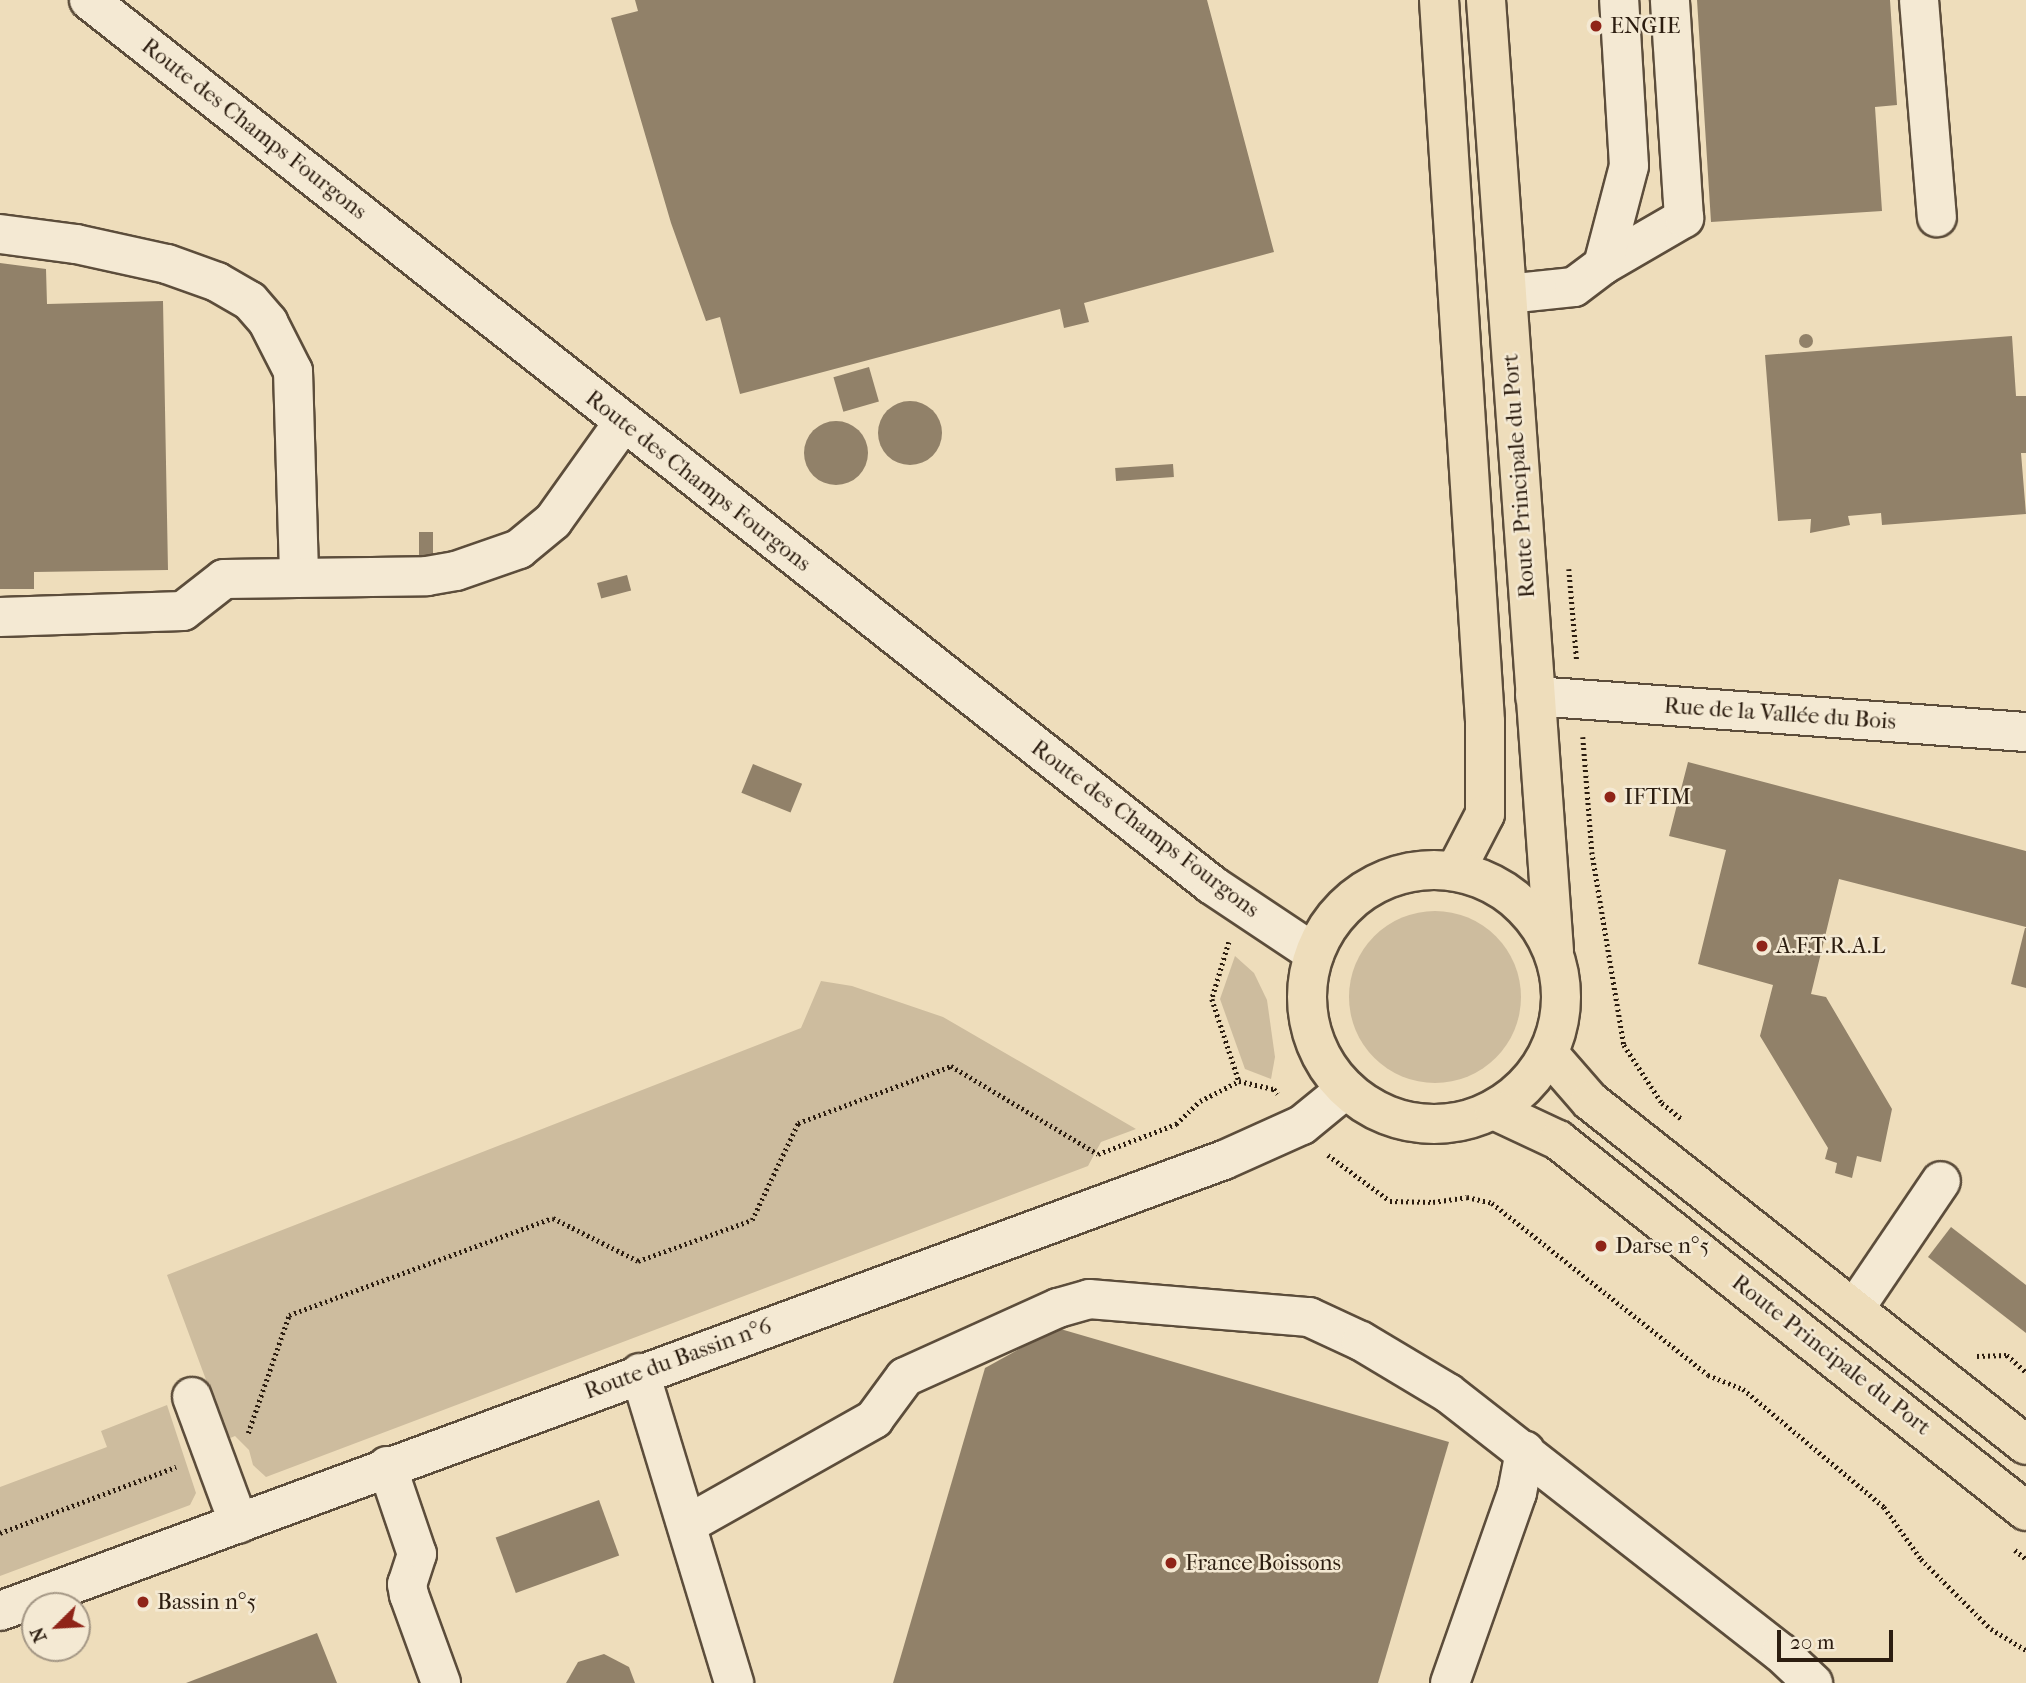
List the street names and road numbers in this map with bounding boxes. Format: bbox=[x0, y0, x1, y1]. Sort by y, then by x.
street label: Route des Champs Fourgons bbox=[136, 32, 372, 226]
street label: Route Principale du Port bbox=[1497, 353, 1541, 599]
street label: Route des Champs Fourgons bbox=[580, 384, 816, 578]
street label: Rue de la Vallée du Bois bbox=[1663, 692, 1897, 736]
street label: Route des Champs Fourgons bbox=[1025, 734, 1265, 924]
street label: Route Principale du Port bbox=[1726, 1269, 1936, 1441]
street label: Route du Bassin n°6 bbox=[580, 1312, 776, 1406]

